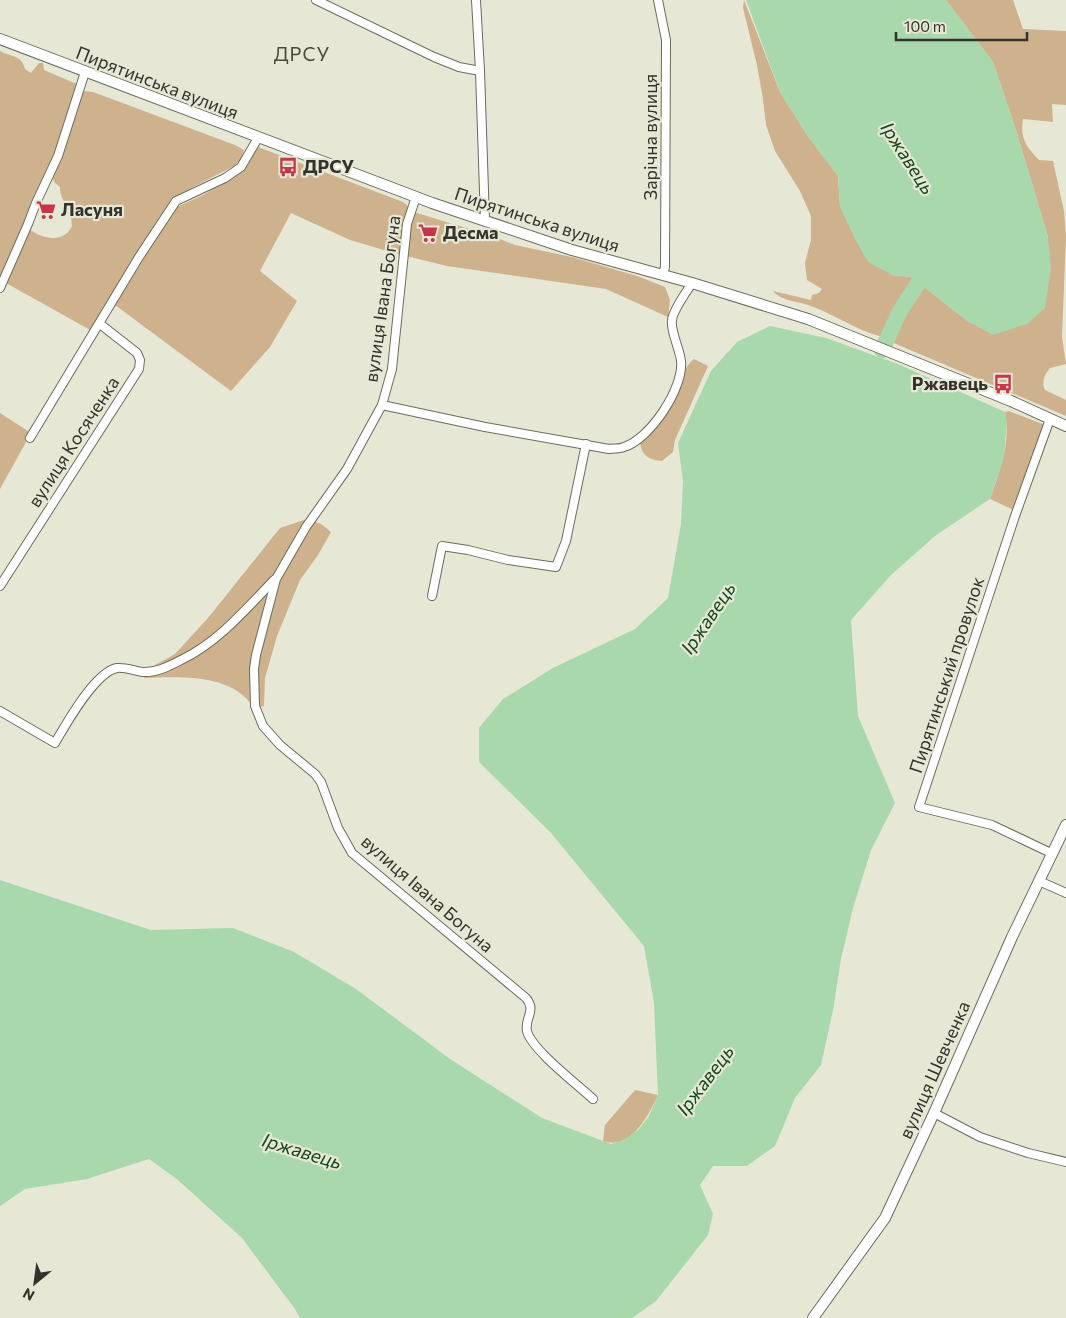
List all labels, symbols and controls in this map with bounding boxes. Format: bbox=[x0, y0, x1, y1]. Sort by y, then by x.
scale bar bbox=[896, 10, 1027, 42]
text: 100 m bbox=[904, 17, 946, 35]
street label: Пирятинська вулиця bbox=[73, 41, 242, 123]
district label: ДРСУ bbox=[274, 42, 330, 65]
street label: Зарічна вулиця bbox=[639, 74, 661, 200]
water label: Іржавець bbox=[876, 117, 940, 198]
place label: ДРСУ bbox=[303, 155, 354, 177]
bus stop icon: ДРСУ bbox=[277, 156, 299, 178]
street label: Пирятинська вулиця bbox=[452, 182, 623, 256]
place label: Ласуня bbox=[61, 198, 123, 220]
supermarket icon: Ласуня bbox=[35, 199, 57, 221]
street label: вулиця Івана Богуна bbox=[359, 214, 405, 384]
place label: Десма bbox=[443, 221, 498, 243]
supermarket icon: Десма bbox=[417, 222, 439, 244]
street label: вулиця Косяченка bbox=[23, 372, 124, 511]
place label: Ржавець bbox=[912, 372, 988, 394]
bus stop icon: Ржавець bbox=[992, 373, 1014, 395]
street label: Пирятинський провулок bbox=[904, 573, 988, 776]
water label: Іржавець bbox=[675, 577, 740, 658]
street label: вулиця Івана Богуна bbox=[357, 830, 498, 957]
street label: вулиця Шевченка bbox=[894, 997, 974, 1142]
water label: Іржавець bbox=[671, 1040, 738, 1119]
water label: Іржавець bbox=[260, 1128, 345, 1173]
north arrow bbox=[10, 1258, 60, 1308]
text: N bbox=[20, 1285, 37, 1305]

